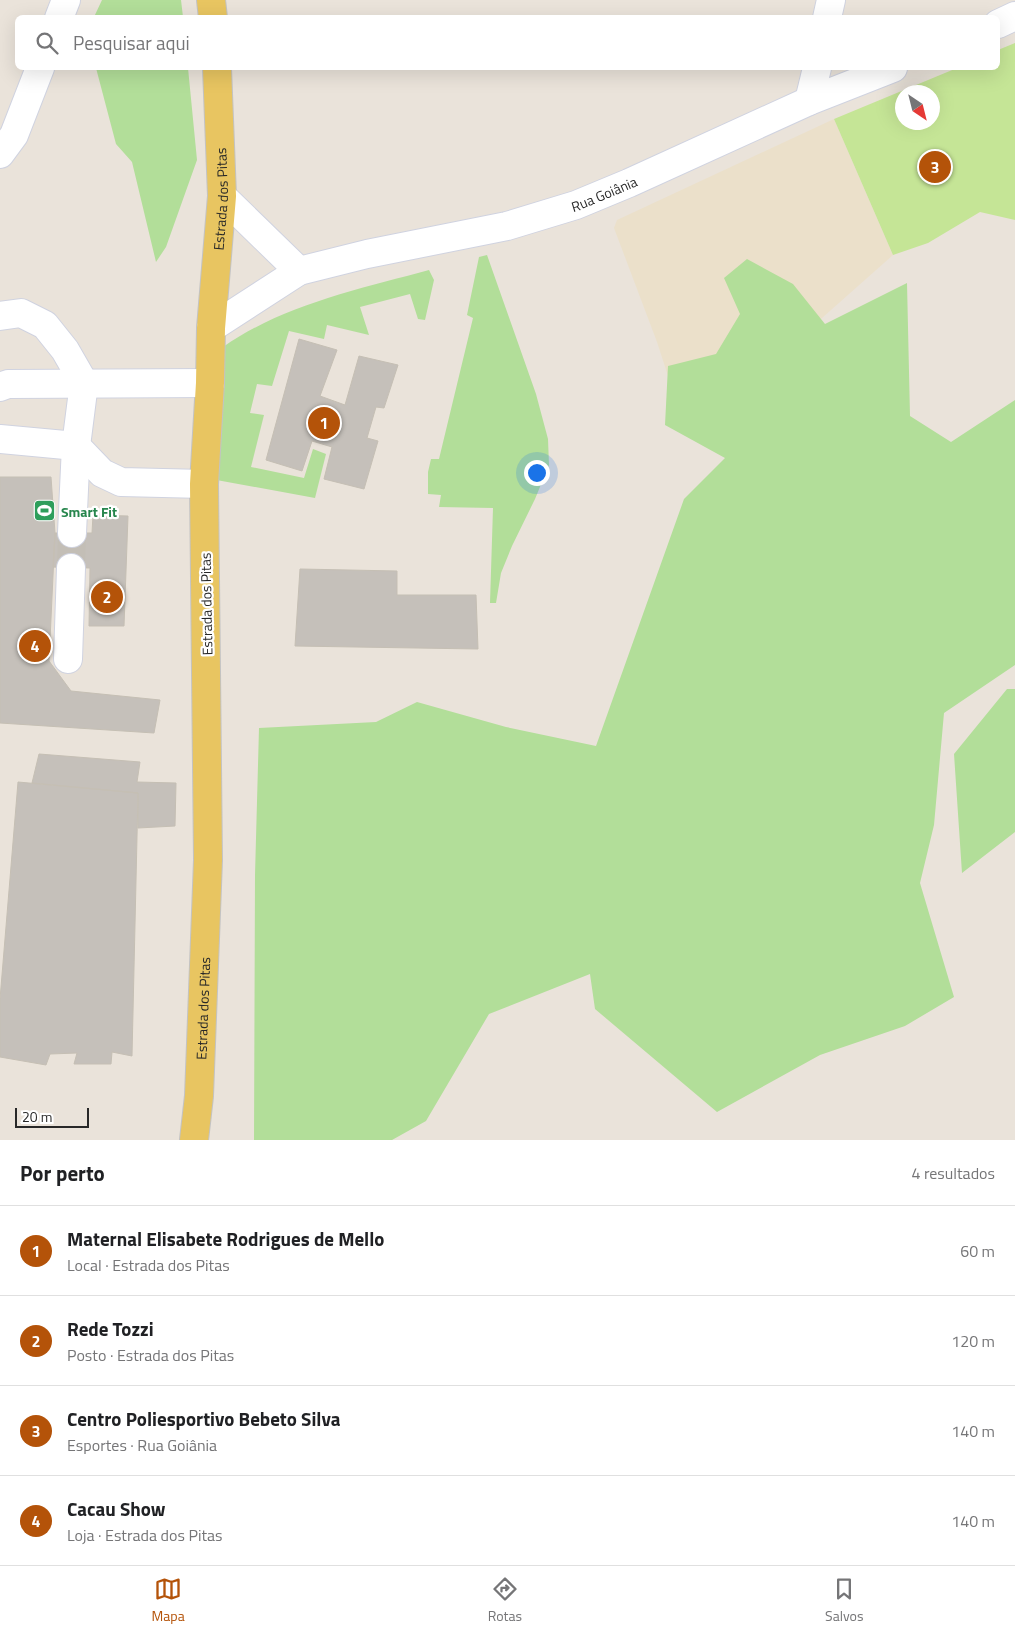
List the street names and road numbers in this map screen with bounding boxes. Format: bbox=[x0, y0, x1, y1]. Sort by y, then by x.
street label: Estrada dos Pitas bbox=[207, 147, 233, 251]
street label: Rua Goiânia bbox=[568, 170, 640, 216]
street label: Estrada dos Pitas bbox=[195, 552, 217, 656]
street label: Estrada dos Pitas bbox=[190, 957, 215, 1060]

